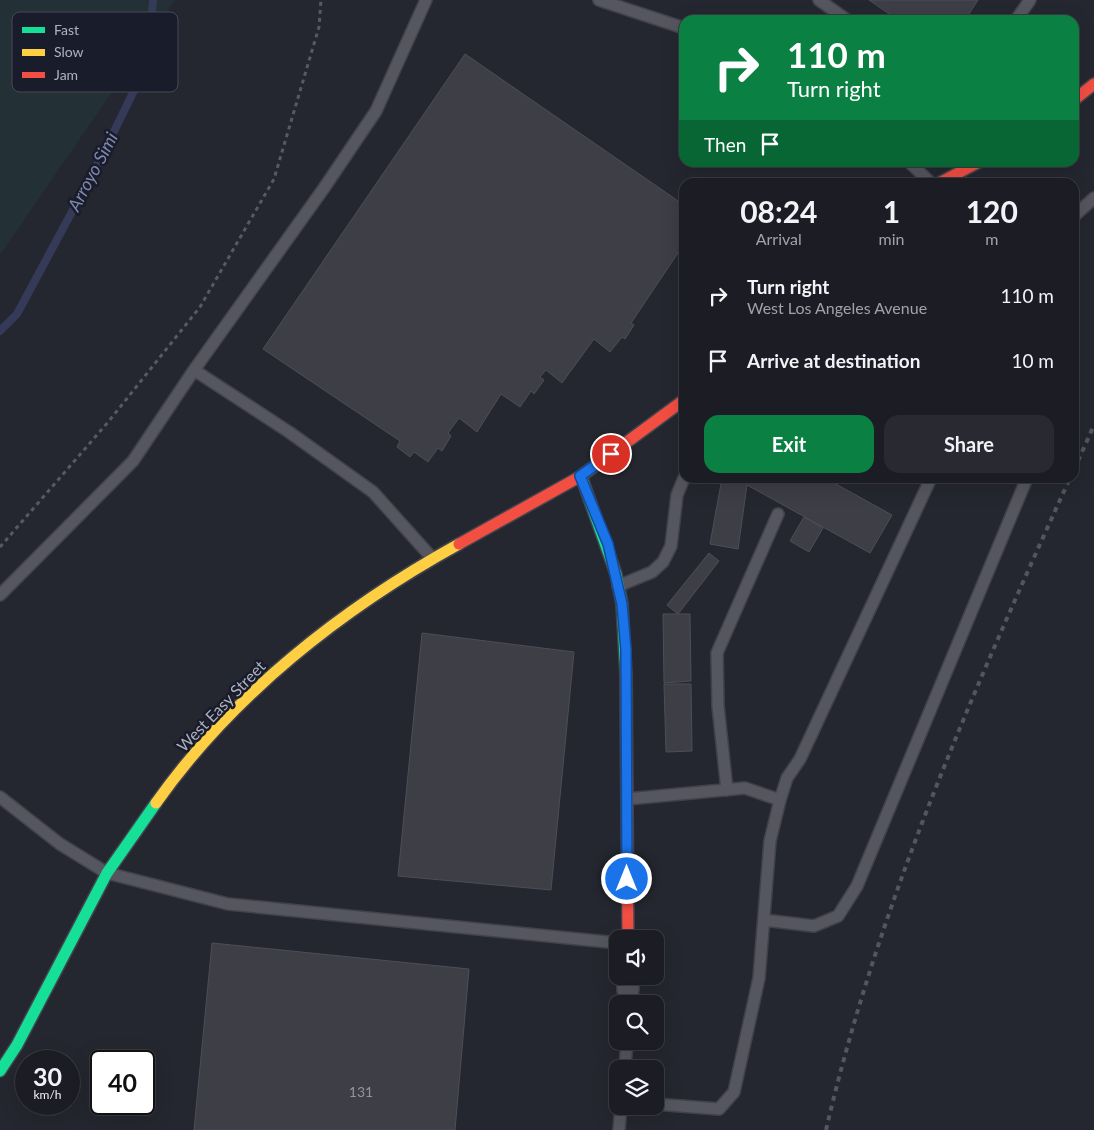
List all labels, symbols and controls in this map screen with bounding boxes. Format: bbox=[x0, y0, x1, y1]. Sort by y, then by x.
legend bbox=[12, 12, 178, 92]
text: Fast bbox=[54, 21, 79, 38]
text: 110 m bbox=[787, 33, 886, 75]
icon: right bbox=[704, 35, 769, 100]
text: Slow bbox=[54, 43, 84, 60]
text: Jam bbox=[54, 66, 78, 83]
text: Turn right bbox=[787, 75, 881, 102]
water label: Arroyo Simi bbox=[62, 128, 122, 215]
icon: arrive bbox=[756, 130, 784, 158]
text: Then bbox=[704, 133, 746, 156]
text: 08:24 bbox=[740, 193, 817, 229]
text: 1 bbox=[883, 193, 900, 229]
text: 120 bbox=[966, 193, 1018, 229]
text: Arrival bbox=[756, 229, 802, 248]
text: min bbox=[879, 229, 905, 248]
text: m bbox=[985, 229, 998, 248]
text: Turn right bbox=[747, 275, 829, 298]
icon: right bbox=[704, 282, 732, 310]
text: 110 m bbox=[1000, 284, 1054, 307]
text: West Los Angeles Avenue bbox=[747, 298, 927, 317]
icon: arrive bbox=[704, 347, 732, 375]
text: Arrive at destination bbox=[747, 349, 920, 372]
text: 10 m bbox=[1011, 349, 1054, 372]
button: Exit bbox=[704, 415, 874, 473]
button: Share bbox=[884, 415, 1054, 473]
pin bbox=[590, 433, 632, 475]
icon: arrive bbox=[597, 440, 625, 468]
street label: West Easy Street bbox=[173, 656, 269, 755]
position arrow bbox=[600, 852, 652, 904]
map controls bbox=[609, 930, 664, 1115]
button: sound bbox=[609, 930, 664, 985]
button: search bbox=[609, 995, 664, 1050]
speed limit sign: 40 bbox=[90, 1050, 155, 1115]
button: layers bbox=[609, 1060, 664, 1115]
text: 30 bbox=[33, 1061, 62, 1091]
house number: 131 bbox=[349, 1083, 373, 1100]
text: km/h bbox=[33, 1087, 62, 1102]

